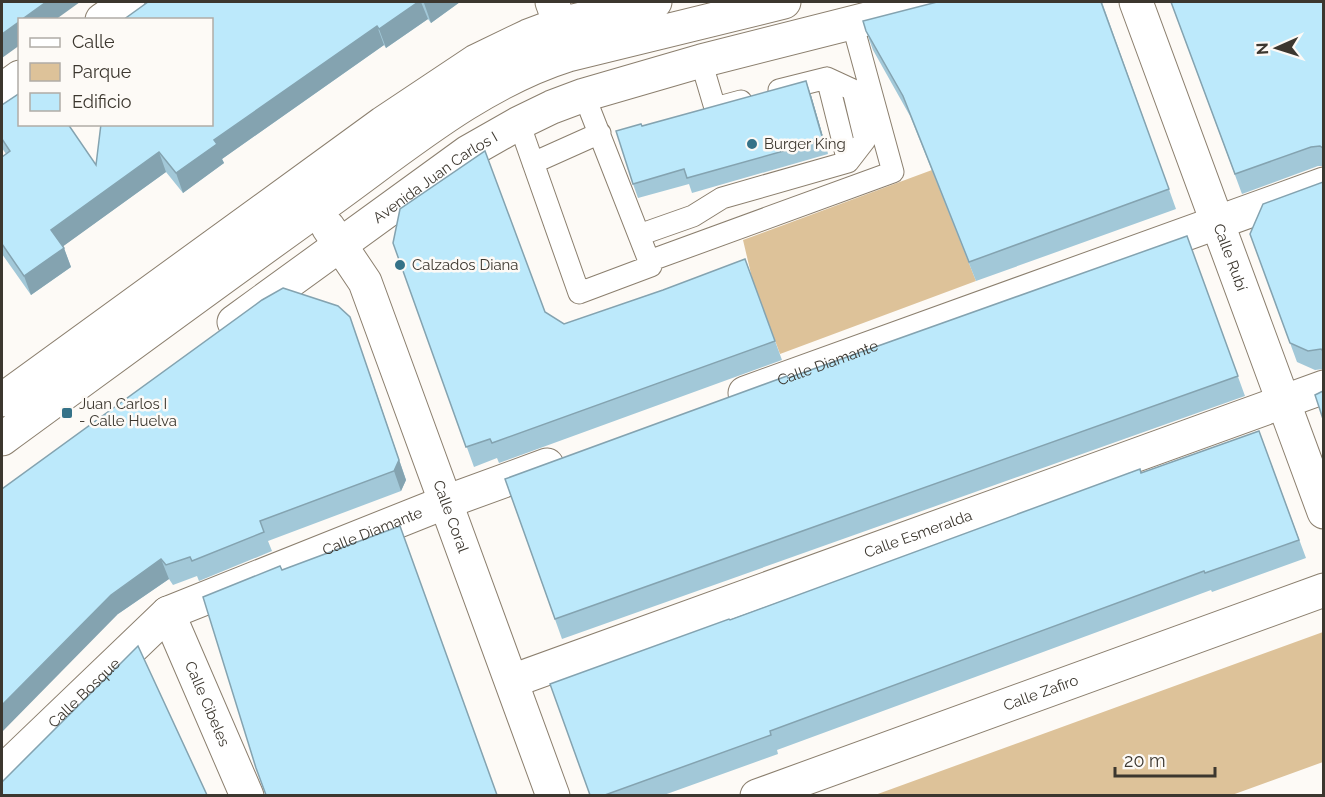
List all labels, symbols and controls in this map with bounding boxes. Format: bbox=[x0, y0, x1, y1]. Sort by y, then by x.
legend bbox=[18, 18, 213, 126]
north arrow bbox=[1247, 18, 1307, 78]
text: Calle bbox=[72, 31, 115, 52]
text: N bbox=[1253, 42, 1272, 55]
text: Parque bbox=[72, 61, 132, 82]
text: Edificio bbox=[72, 91, 132, 112]
street label: Avenida Juan Carlos I bbox=[370, 128, 501, 227]
place label: Burger King bbox=[764, 135, 846, 153]
marker: Burger King bbox=[745, 137, 759, 151]
street label: Calle Rubí bbox=[1209, 221, 1251, 294]
place label: Calzados Diana bbox=[412, 256, 519, 274]
marker: Calzados Diana bbox=[393, 258, 407, 272]
street label: Calle Diamante bbox=[775, 337, 881, 390]
place label: Juan Carlos I - Calle Huelva bbox=[79, 395, 177, 430]
marker: Juan Carlos I - Calle Huelva bbox=[60, 406, 74, 420]
street label: Calle Coral bbox=[429, 478, 473, 556]
street label: Calle Diamante bbox=[320, 503, 425, 559]
street label: Calle Esmeralda bbox=[862, 506, 975, 562]
street label: Calle Bosque bbox=[45, 655, 124, 732]
street label: Calle Cibeles bbox=[181, 658, 234, 749]
street label: Calle Zafiro bbox=[1001, 671, 1081, 715]
scale bar bbox=[1115, 740, 1216, 778]
text: 20 m bbox=[1124, 750, 1166, 771]

